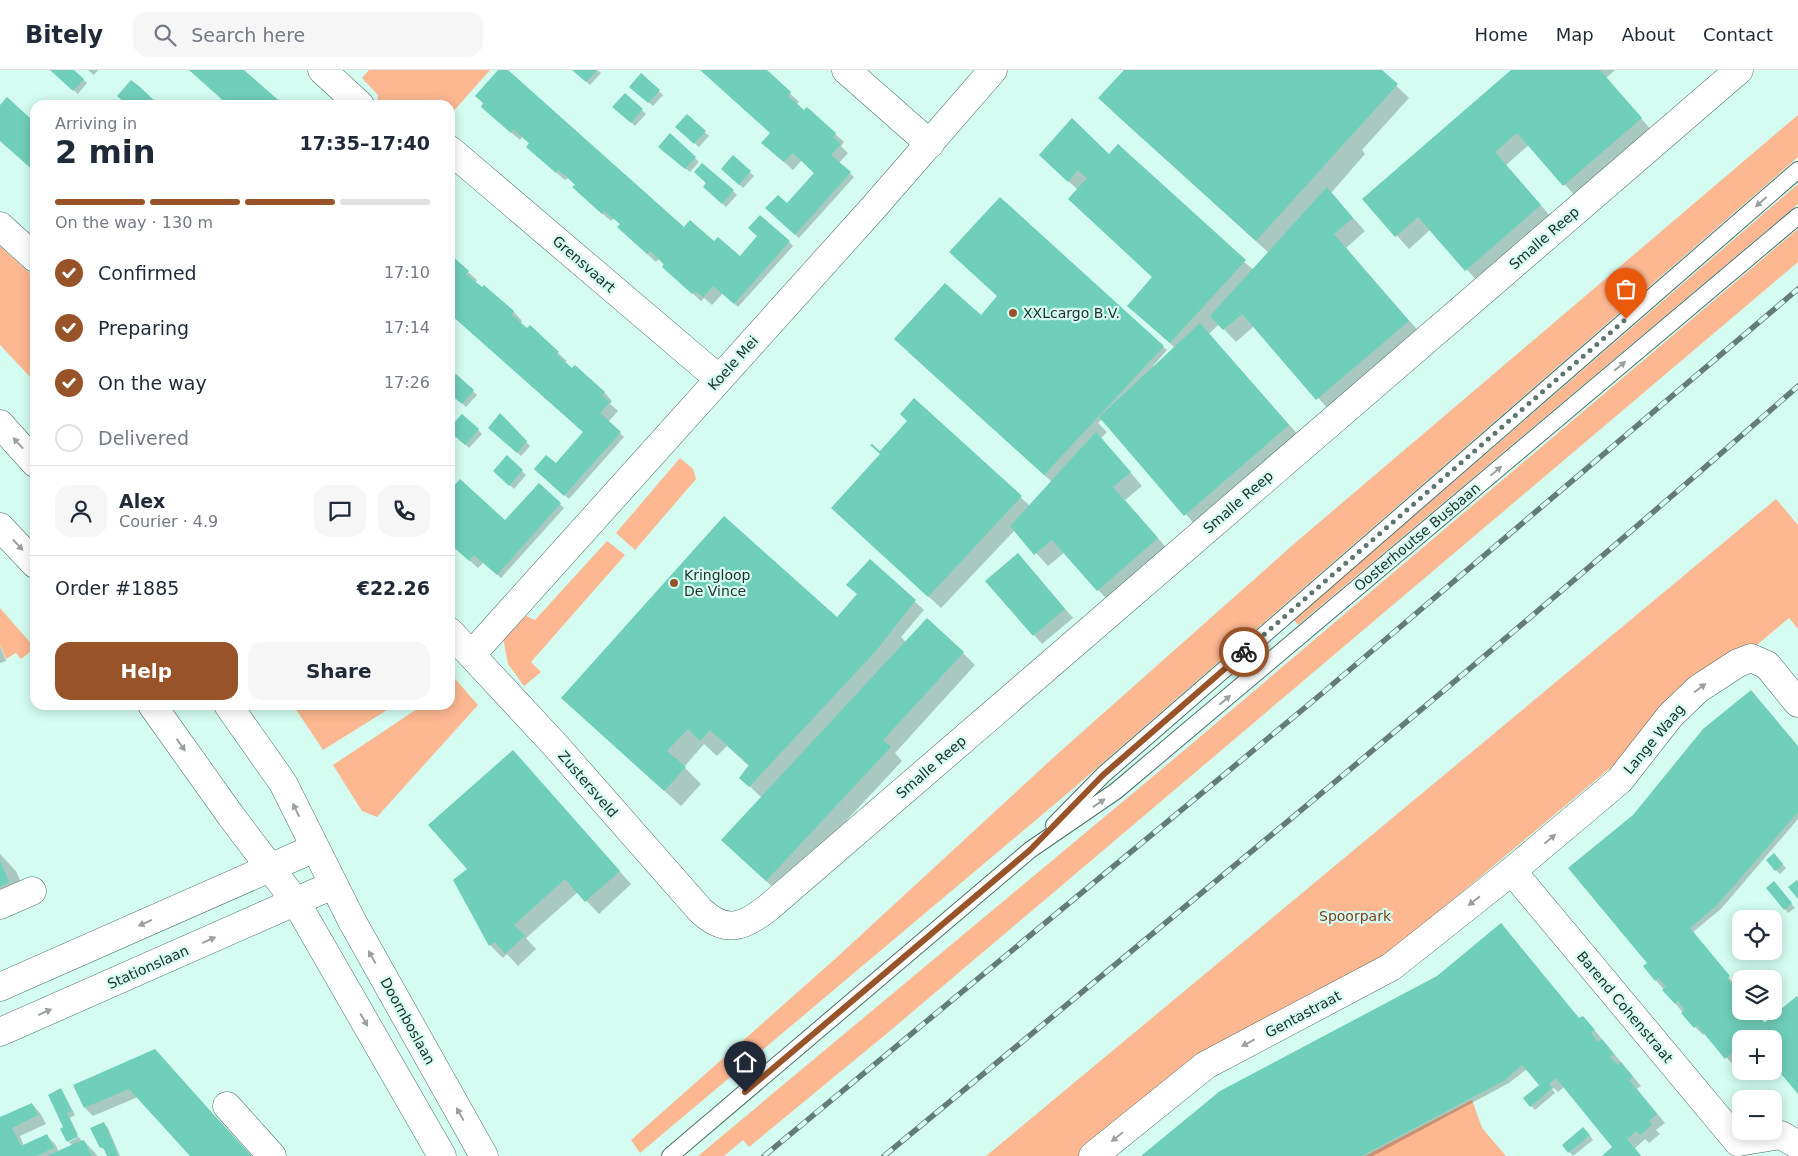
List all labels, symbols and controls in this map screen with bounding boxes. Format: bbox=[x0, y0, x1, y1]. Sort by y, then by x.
search box bbox=[133, 12, 483, 57]
text: Bitely bbox=[25, 21, 103, 49]
icon: search bbox=[151, 21, 179, 49]
text: Search here bbox=[191, 24, 305, 46]
text: Home bbox=[1475, 24, 1528, 45]
text: Map bbox=[1556, 24, 1594, 45]
text: About bbox=[1622, 24, 1675, 45]
text: Contact bbox=[1703, 24, 1773, 45]
text: Arriving in bbox=[55, 114, 137, 133]
text: 17:35–17:40 bbox=[300, 132, 430, 154]
text: 2 min bbox=[55, 133, 156, 171]
one-way arrow bbox=[1756, 196, 1768, 208]
street label: Smalle Reep bbox=[1506, 203, 1582, 273]
text: On the way · 130 m bbox=[55, 213, 213, 232]
street label: Grensvaart bbox=[549, 232, 619, 296]
icon: check bbox=[55, 259, 83, 287]
text: Confirmed bbox=[98, 262, 197, 284]
text: 17:10 bbox=[384, 263, 430, 282]
pin bbox=[1605, 268, 1647, 319]
icon: bag bbox=[1612, 275, 1640, 303]
place label: XXLcargo B.V. bbox=[1023, 305, 1120, 321]
marker: XXLcargo B.V. bbox=[1007, 307, 1019, 319]
icon: check bbox=[55, 314, 83, 342]
text: Preparing bbox=[98, 317, 189, 339]
text: 17:14 bbox=[384, 318, 430, 337]
street label: Koele Mei bbox=[705, 333, 761, 393]
one-way arrow bbox=[1614, 360, 1626, 372]
icon: check bbox=[55, 369, 83, 397]
text: On the way bbox=[98, 372, 207, 394]
text: 17:26 bbox=[384, 373, 430, 392]
text: Delivered bbox=[98, 427, 189, 449]
one-way arrow bbox=[12, 437, 23, 450]
one-way arrow bbox=[1489, 465, 1502, 476]
street label: Smalle Reep bbox=[1200, 467, 1276, 537]
street label: Oosterhoutse Busbaan bbox=[1351, 480, 1483, 594]
button: person bbox=[55, 485, 107, 537]
button: chat bbox=[314, 485, 366, 537]
button: phone bbox=[378, 485, 430, 537]
text: Alex bbox=[119, 490, 165, 512]
text: Courier · 4.9 bbox=[119, 512, 218, 531]
one-way arrow bbox=[12, 539, 24, 551]
place label: Kringloop De Vince bbox=[684, 567, 751, 599]
text: Order #1885 bbox=[55, 577, 179, 599]
text: €22.26 bbox=[357, 577, 430, 599]
marker: Kringloop De Vince bbox=[668, 577, 680, 589]
courier bbox=[1219, 627, 1269, 677]
icon: bike bbox=[1230, 638, 1258, 666]
button: Help bbox=[55, 642, 238, 700]
button: Share bbox=[248, 642, 430, 700]
one-way arrow bbox=[1693, 683, 1707, 693]
one-way arrow bbox=[1218, 694, 1231, 705]
street label: Lange Waag bbox=[1620, 701, 1688, 777]
street label: Smalle Reep bbox=[893, 732, 969, 802]
one-way arrow bbox=[176, 738, 186, 751]
street label: Zustersveld bbox=[555, 748, 621, 820]
one-way arrow bbox=[1092, 798, 1106, 808]
one-way arrow bbox=[292, 803, 300, 817]
one-way arrow bbox=[1543, 834, 1556, 845]
one-way arrow bbox=[1468, 896, 1481, 907]
park label: Spoorpark bbox=[1319, 908, 1392, 924]
map controls bbox=[1732, 910, 1782, 1140]
button: locate bbox=[1732, 910, 1782, 960]
one-way arrow bbox=[138, 920, 152, 928]
one-way arrow bbox=[202, 935, 216, 943]
street label: Stationslaan bbox=[105, 942, 191, 992]
street label: Barend Cohenstraat bbox=[1574, 948, 1677, 1066]
one-way arrow bbox=[368, 949, 376, 964]
button: layers bbox=[1732, 970, 1782, 1020]
street label: Doornboslaan bbox=[377, 975, 439, 1067]
street label: Gentastraat bbox=[1262, 987, 1344, 1041]
one-way arrow bbox=[38, 1008, 52, 1016]
one-way arrow bbox=[360, 1013, 368, 1027]
button: + bbox=[1732, 1030, 1782, 1080]
one-way arrow bbox=[1242, 1038, 1255, 1047]
pin bbox=[724, 1041, 766, 1092]
icon: home bbox=[731, 1048, 759, 1076]
button: − bbox=[1732, 1090, 1782, 1140]
one-way arrow bbox=[456, 1107, 465, 1120]
one-way arrow bbox=[1111, 1131, 1124, 1142]

